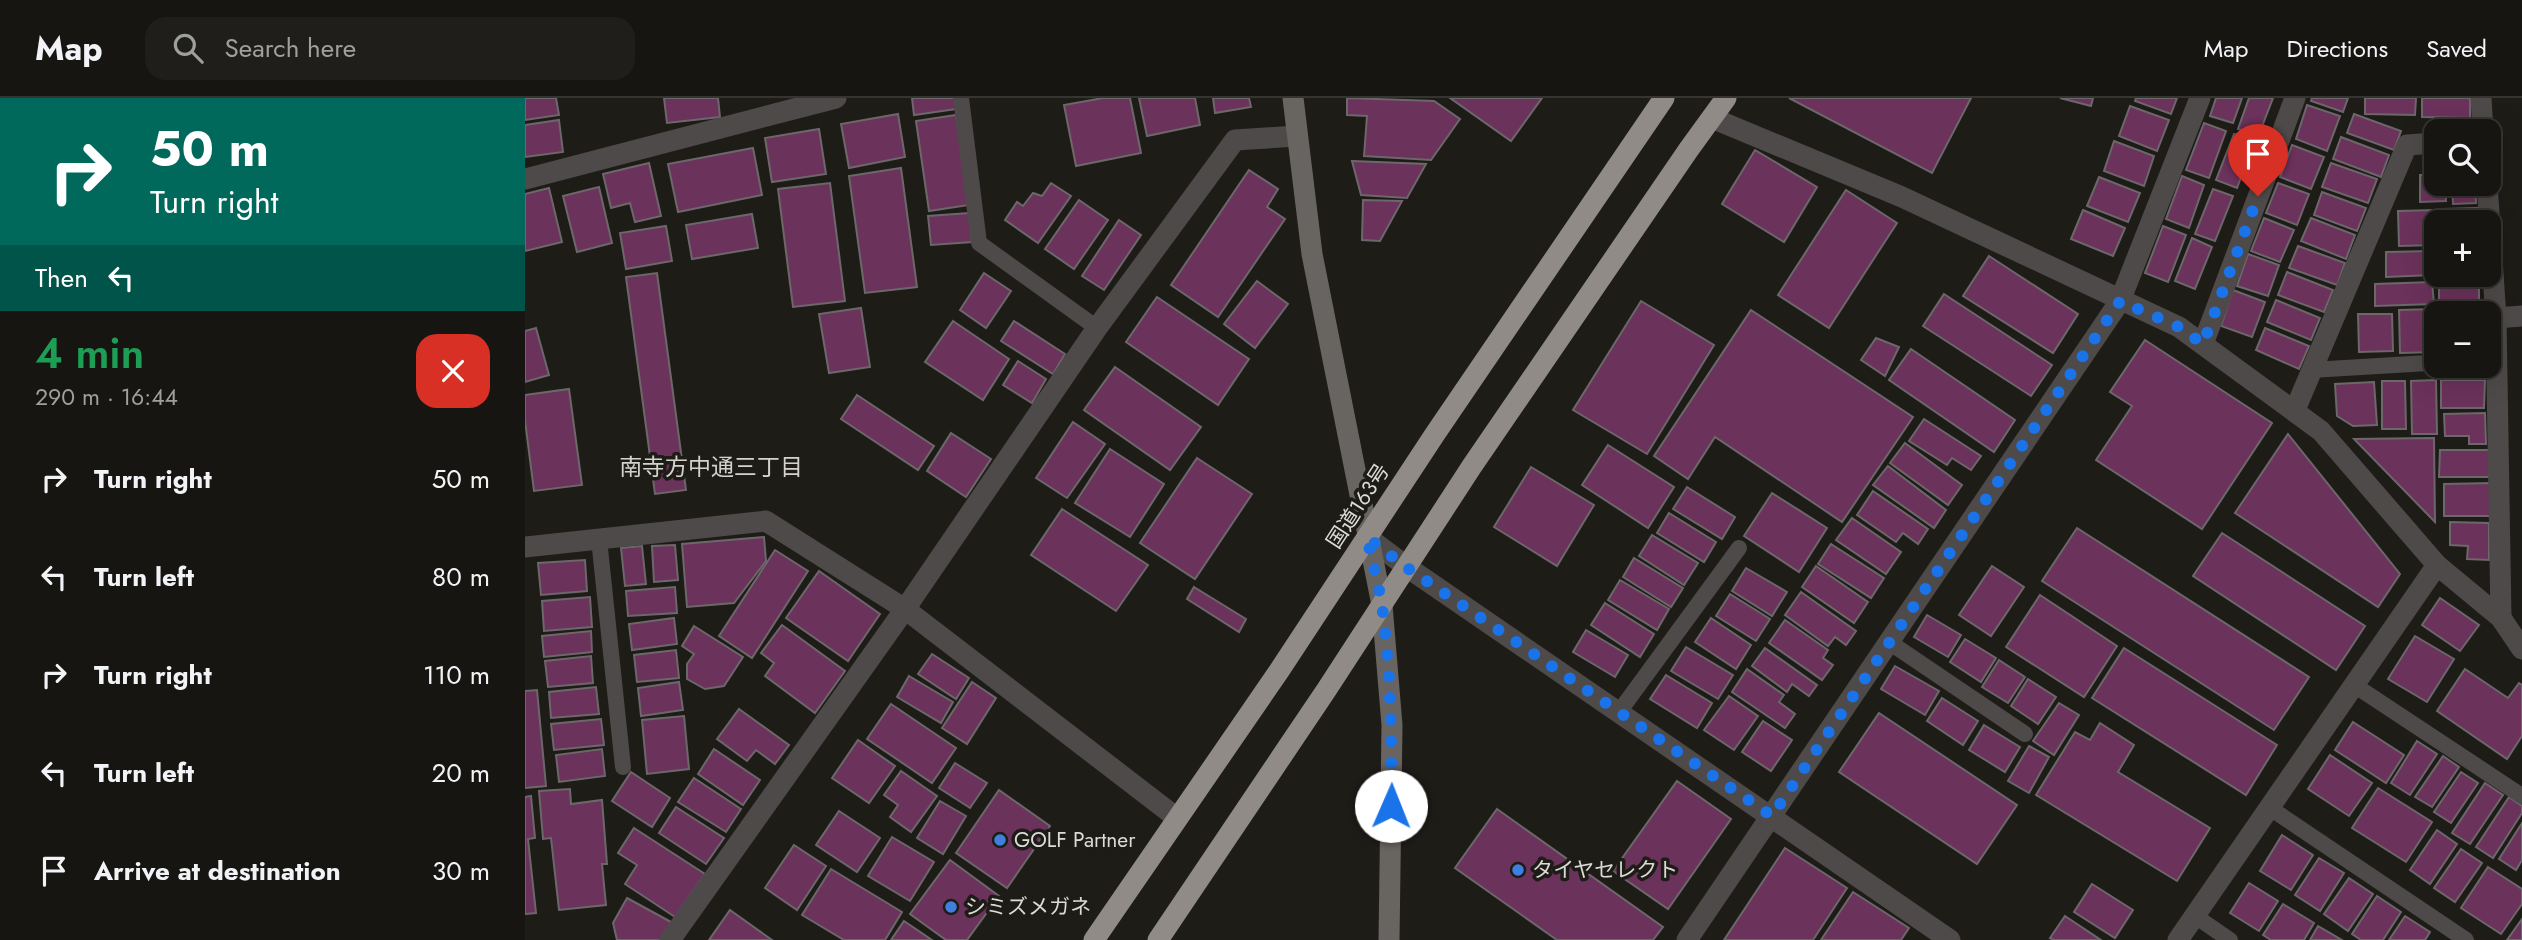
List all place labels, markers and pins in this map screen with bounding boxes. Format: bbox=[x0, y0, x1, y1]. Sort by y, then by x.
pin bbox=[2228, 124, 2288, 196]
place label: GOLF Partner bbox=[1014, 825, 1136, 855]
marker: GOLF Partner bbox=[992, 832, 1008, 848]
place label: タイヤセレクト bbox=[1532, 855, 1678, 885]
marker: タイヤセレクト bbox=[1510, 862, 1526, 878]
place label: シミズメガネ bbox=[965, 892, 1091, 922]
marker: シミズメガネ bbox=[943, 899, 959, 915]

